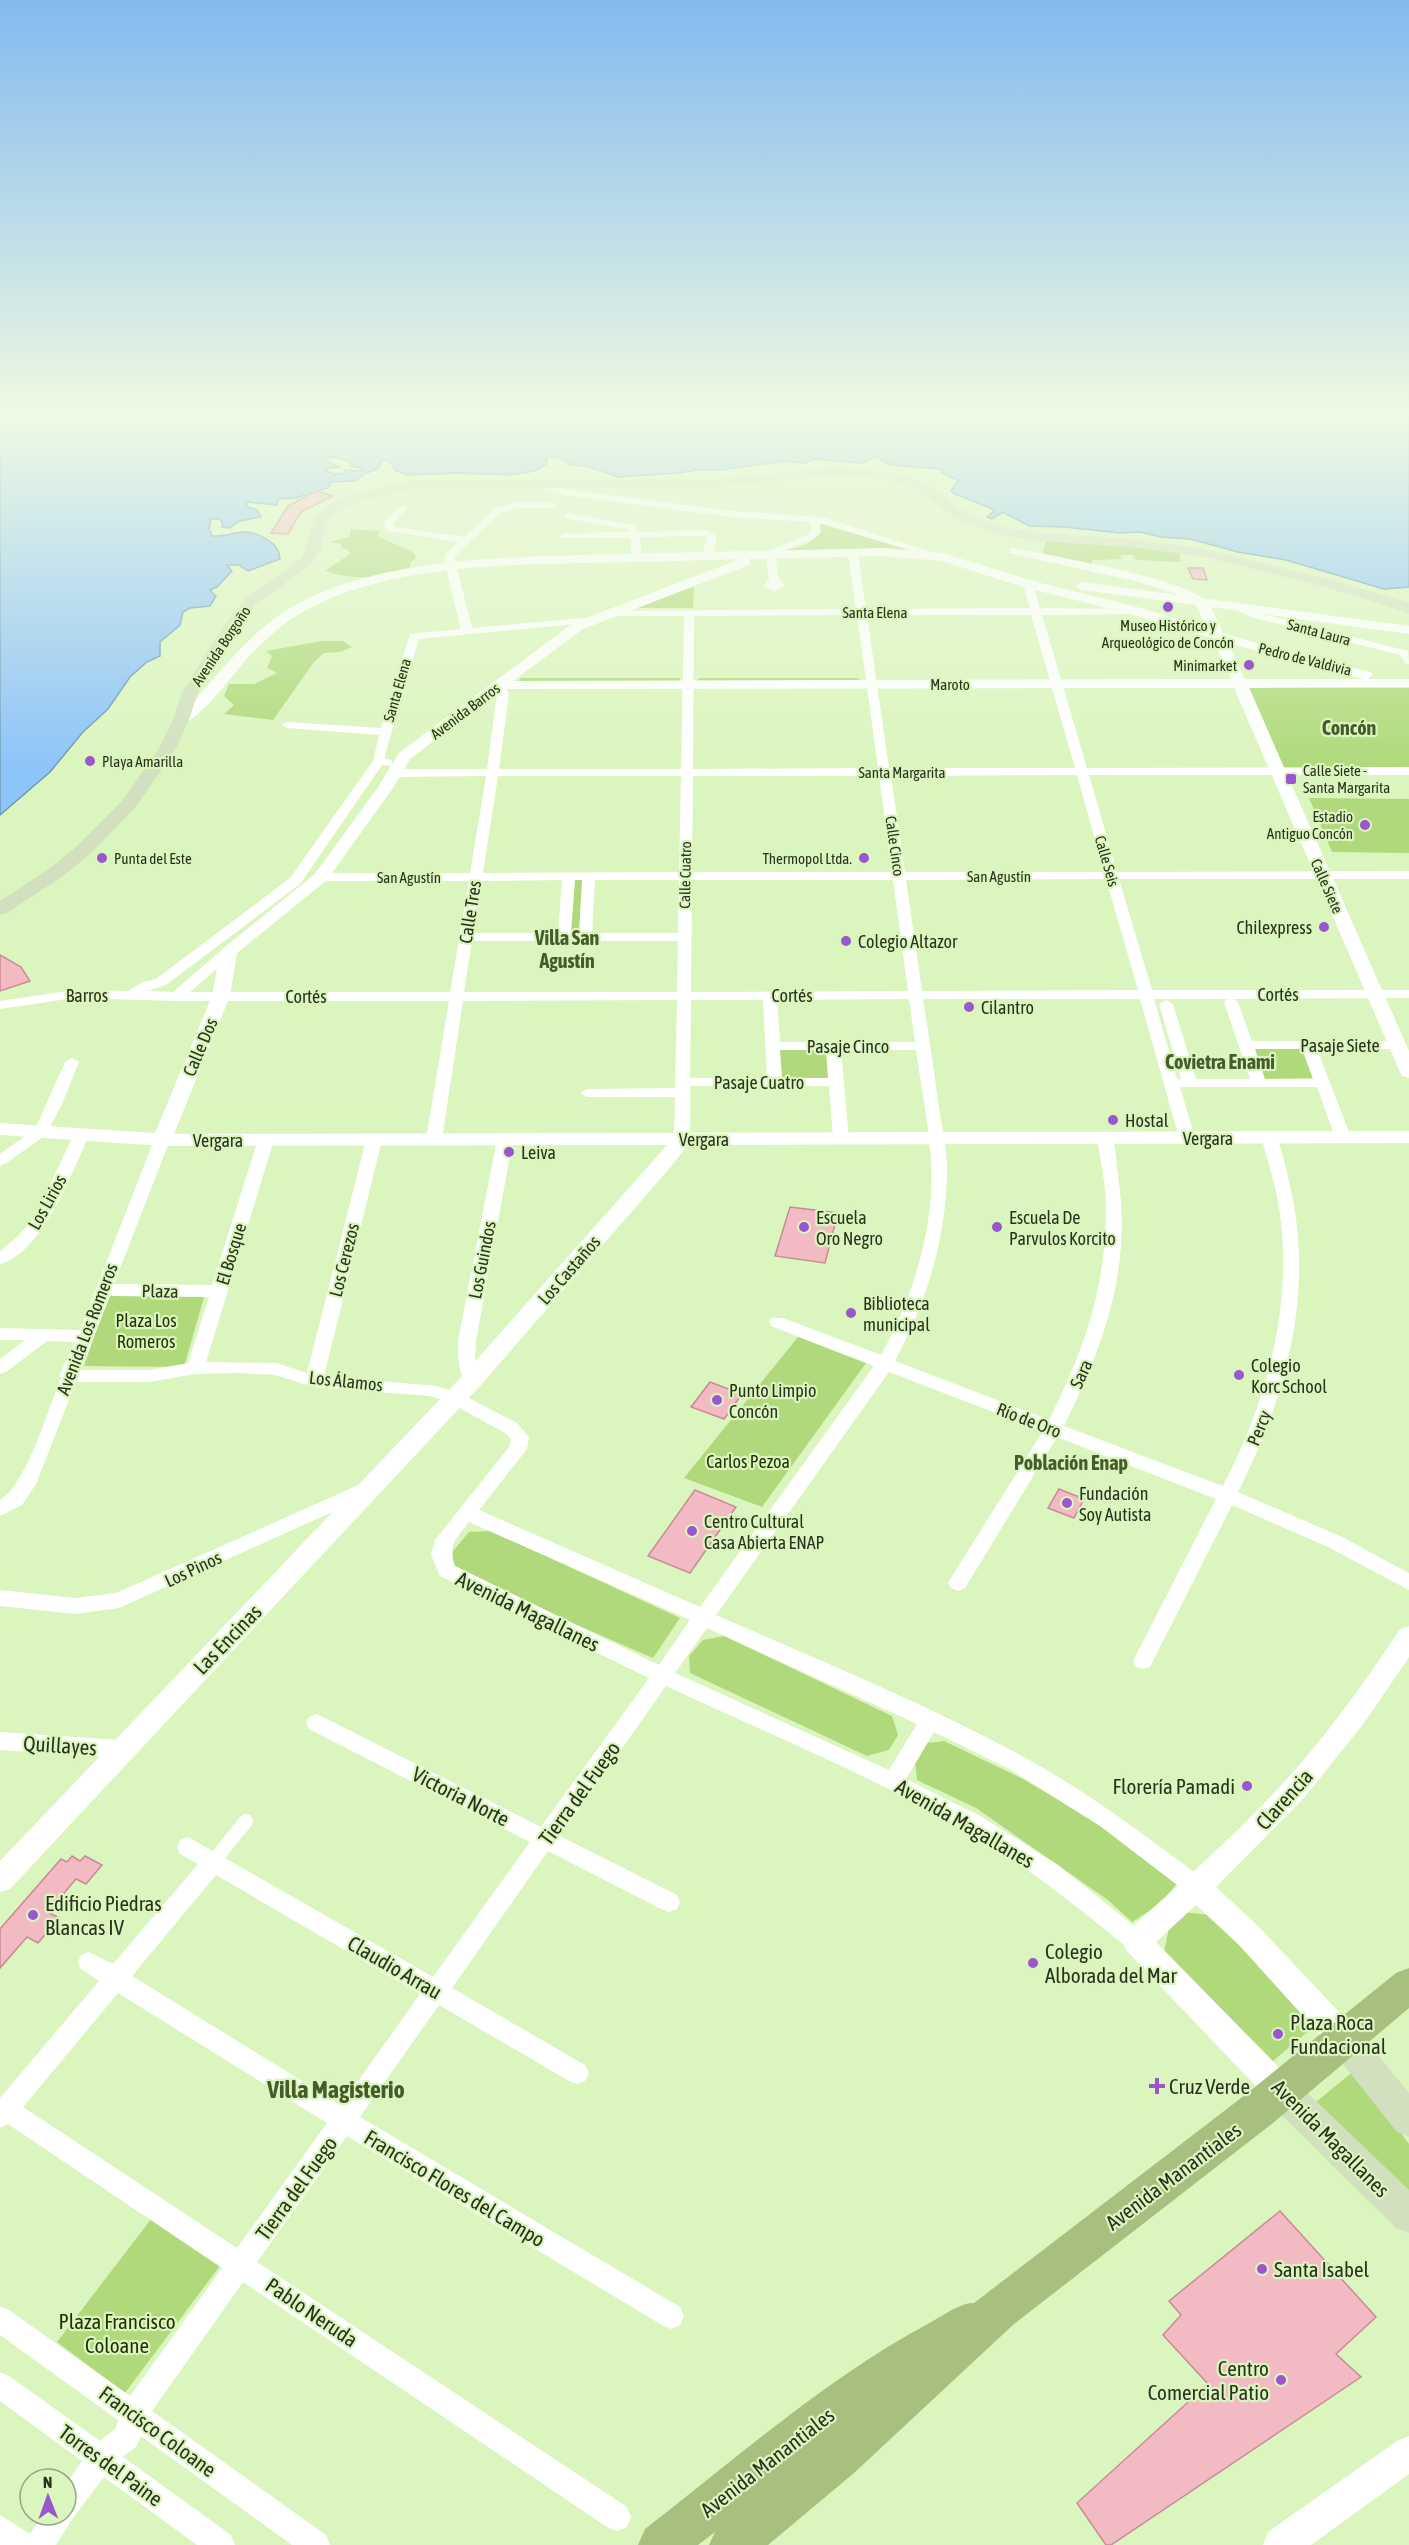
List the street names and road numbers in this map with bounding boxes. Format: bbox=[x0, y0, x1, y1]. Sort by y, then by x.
street label: Avenida Borgoño bbox=[188, 603, 254, 689]
street label: Santa Elena bbox=[842, 604, 908, 621]
street label: Santa Laura bbox=[1285, 615, 1353, 649]
street label: Pedro de Valdivia bbox=[1257, 639, 1353, 679]
street label: Santa Elena bbox=[380, 656, 414, 724]
street label: Maroto bbox=[930, 676, 970, 693]
street label: Avenida Barros bbox=[427, 679, 503, 743]
street label: Santa Margarita bbox=[858, 764, 946, 781]
street label: Calle Cinco bbox=[882, 815, 908, 877]
street label: Calle Seis bbox=[1092, 834, 1122, 888]
street label: Calle Cuatro bbox=[676, 841, 694, 909]
street label: Calle Siete bbox=[1307, 856, 1347, 916]
street label: San Agustín bbox=[967, 868, 1031, 885]
street label: San Agustín bbox=[377, 869, 441, 886]
street label: Calle Tres bbox=[455, 879, 485, 945]
street label: Cortés bbox=[1257, 984, 1299, 1005]
street label: Barros bbox=[66, 985, 108, 1006]
street label: Cortés bbox=[771, 985, 813, 1006]
street label: Cortés bbox=[285, 986, 327, 1007]
street label: Calle Dos bbox=[178, 1015, 222, 1079]
street label: Pasaje Siete bbox=[1300, 1035, 1380, 1056]
street label: Pasaje Cinco bbox=[807, 1036, 889, 1057]
street label: Pasaje Cuatro bbox=[714, 1072, 804, 1093]
street label: Vergara bbox=[1183, 1128, 1233, 1149]
street label: Vergara bbox=[679, 1129, 729, 1150]
street label: Vergara bbox=[193, 1130, 243, 1151]
street label: Los Lirios bbox=[23, 1171, 71, 1233]
street label: Los Guindos bbox=[464, 1219, 500, 1301]
street label: El Bosque bbox=[212, 1220, 250, 1288]
street label: Los Cerezos bbox=[325, 1221, 363, 1299]
street label: Los Castaños bbox=[533, 1231, 605, 1309]
street label: Avenida Los Romeros bbox=[52, 1260, 122, 1398]
street label: Plaza bbox=[141, 1280, 179, 1302]
street label: Sara bbox=[1065, 1356, 1097, 1392]
street label: Los Álamos bbox=[308, 1367, 384, 1395]
street label: Río de Oro bbox=[994, 1398, 1064, 1442]
street label: Percy bbox=[1242, 1407, 1276, 1449]
street label: Los Pinos bbox=[161, 1547, 225, 1591]
street label: Avenida Magallanes bbox=[453, 1566, 603, 1656]
street label: Las Encinas bbox=[188, 1599, 266, 1679]
street label: Quillayes bbox=[22, 1730, 98, 1760]
street label: Tierra del Fuego bbox=[533, 1737, 625, 1849]
street label: Victoria Norte bbox=[408, 1761, 514, 1831]
street label: Clarencia bbox=[1251, 1764, 1317, 1834]
street label: Avenida Magallanes bbox=[891, 1774, 1039, 1872]
street label: Claudio Arrau bbox=[344, 1930, 446, 2004]
street label: Avenida Magallanes bbox=[1267, 2074, 1395, 2202]
street label: Avenida Manantiales bbox=[1101, 2117, 1245, 2235]
street label: Francisco Flores del Campo bbox=[360, 2125, 550, 2251]
street label: Tierra del Fuego bbox=[250, 2132, 342, 2244]
street label: Pablo Neruda bbox=[261, 2273, 363, 2351]
street label: Francisco Coloane bbox=[95, 2381, 221, 2481]
street label: Avenida Manantiales bbox=[695, 2402, 839, 2522]
street label: Torres del Paine bbox=[55, 2419, 167, 2511]

